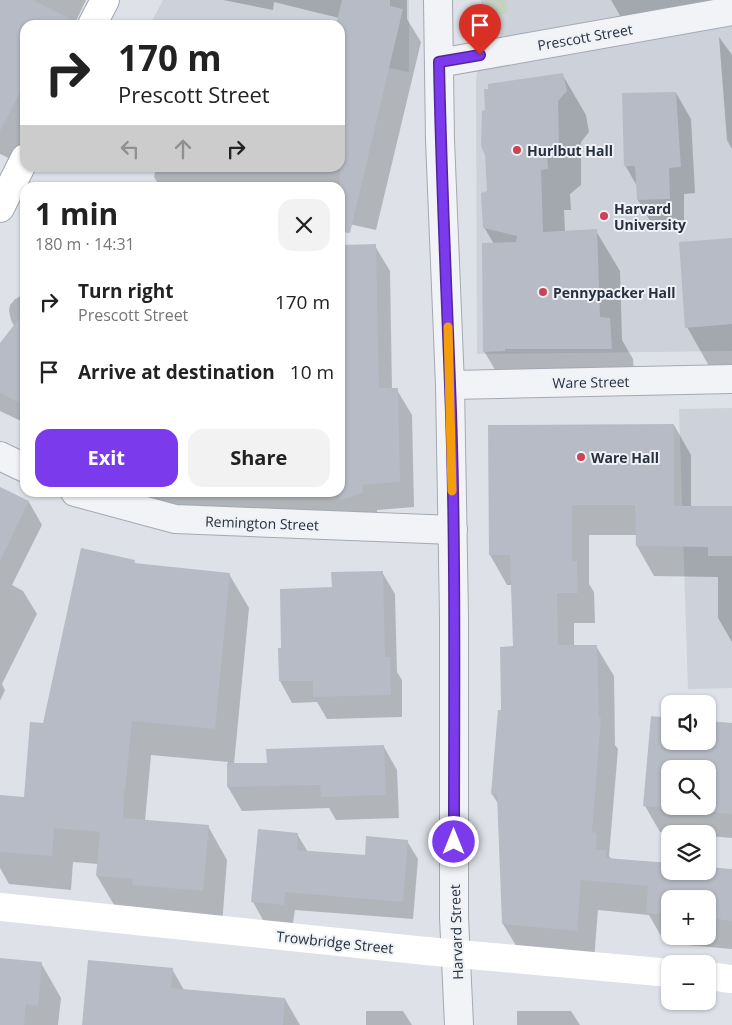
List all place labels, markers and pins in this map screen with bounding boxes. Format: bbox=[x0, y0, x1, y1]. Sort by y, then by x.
pin bbox=[459, 4, 501, 55]
place label: Hurlbut Hall bbox=[527, 141, 613, 160]
marker: Hurlbut Hall bbox=[511, 144, 523, 156]
place label: Harvard University bbox=[614, 199, 686, 234]
marker: Harvard University bbox=[598, 210, 610, 222]
place label: Pennypacker Hall bbox=[553, 283, 676, 302]
marker: Pennypacker Hall bbox=[537, 286, 549, 298]
place label: Ware Hall bbox=[591, 448, 659, 467]
marker: Ware Hall bbox=[575, 451, 587, 463]

